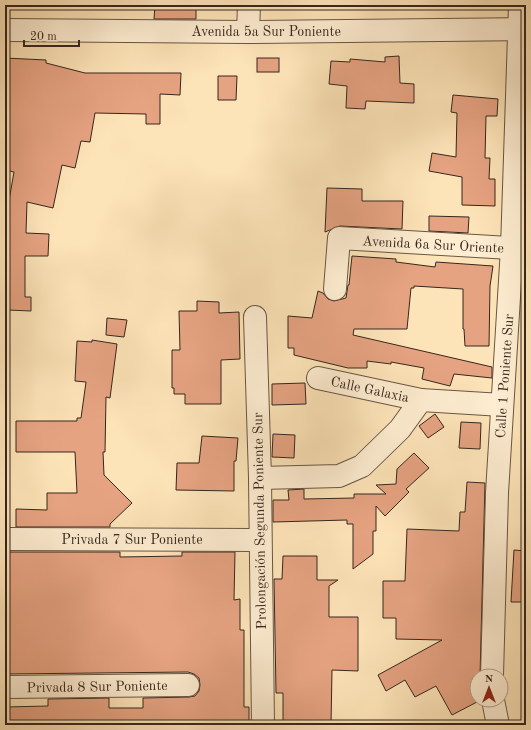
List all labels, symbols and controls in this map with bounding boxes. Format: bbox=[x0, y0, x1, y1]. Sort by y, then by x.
scale bar bbox=[24, 22, 79, 48]
street label: Avenida 5a Sur Poniente bbox=[191, 25, 341, 39]
text: 20 m bbox=[30, 31, 57, 43]
street label: Avenida 6a Sur Oriente bbox=[362, 234, 504, 256]
street label: Calle 1 Poniente Sur bbox=[494, 313, 516, 439]
street label: Calle Galaxia bbox=[329, 375, 410, 405]
street label: Prolongación Segunda Poniente Sur bbox=[251, 412, 269, 630]
street label: Privada 7 Sur Poniente bbox=[61, 533, 203, 547]
north arrow bbox=[469, 668, 509, 708]
text: N bbox=[485, 674, 494, 685]
street label: Privada 8 Sur Poniente bbox=[26, 679, 168, 695]

